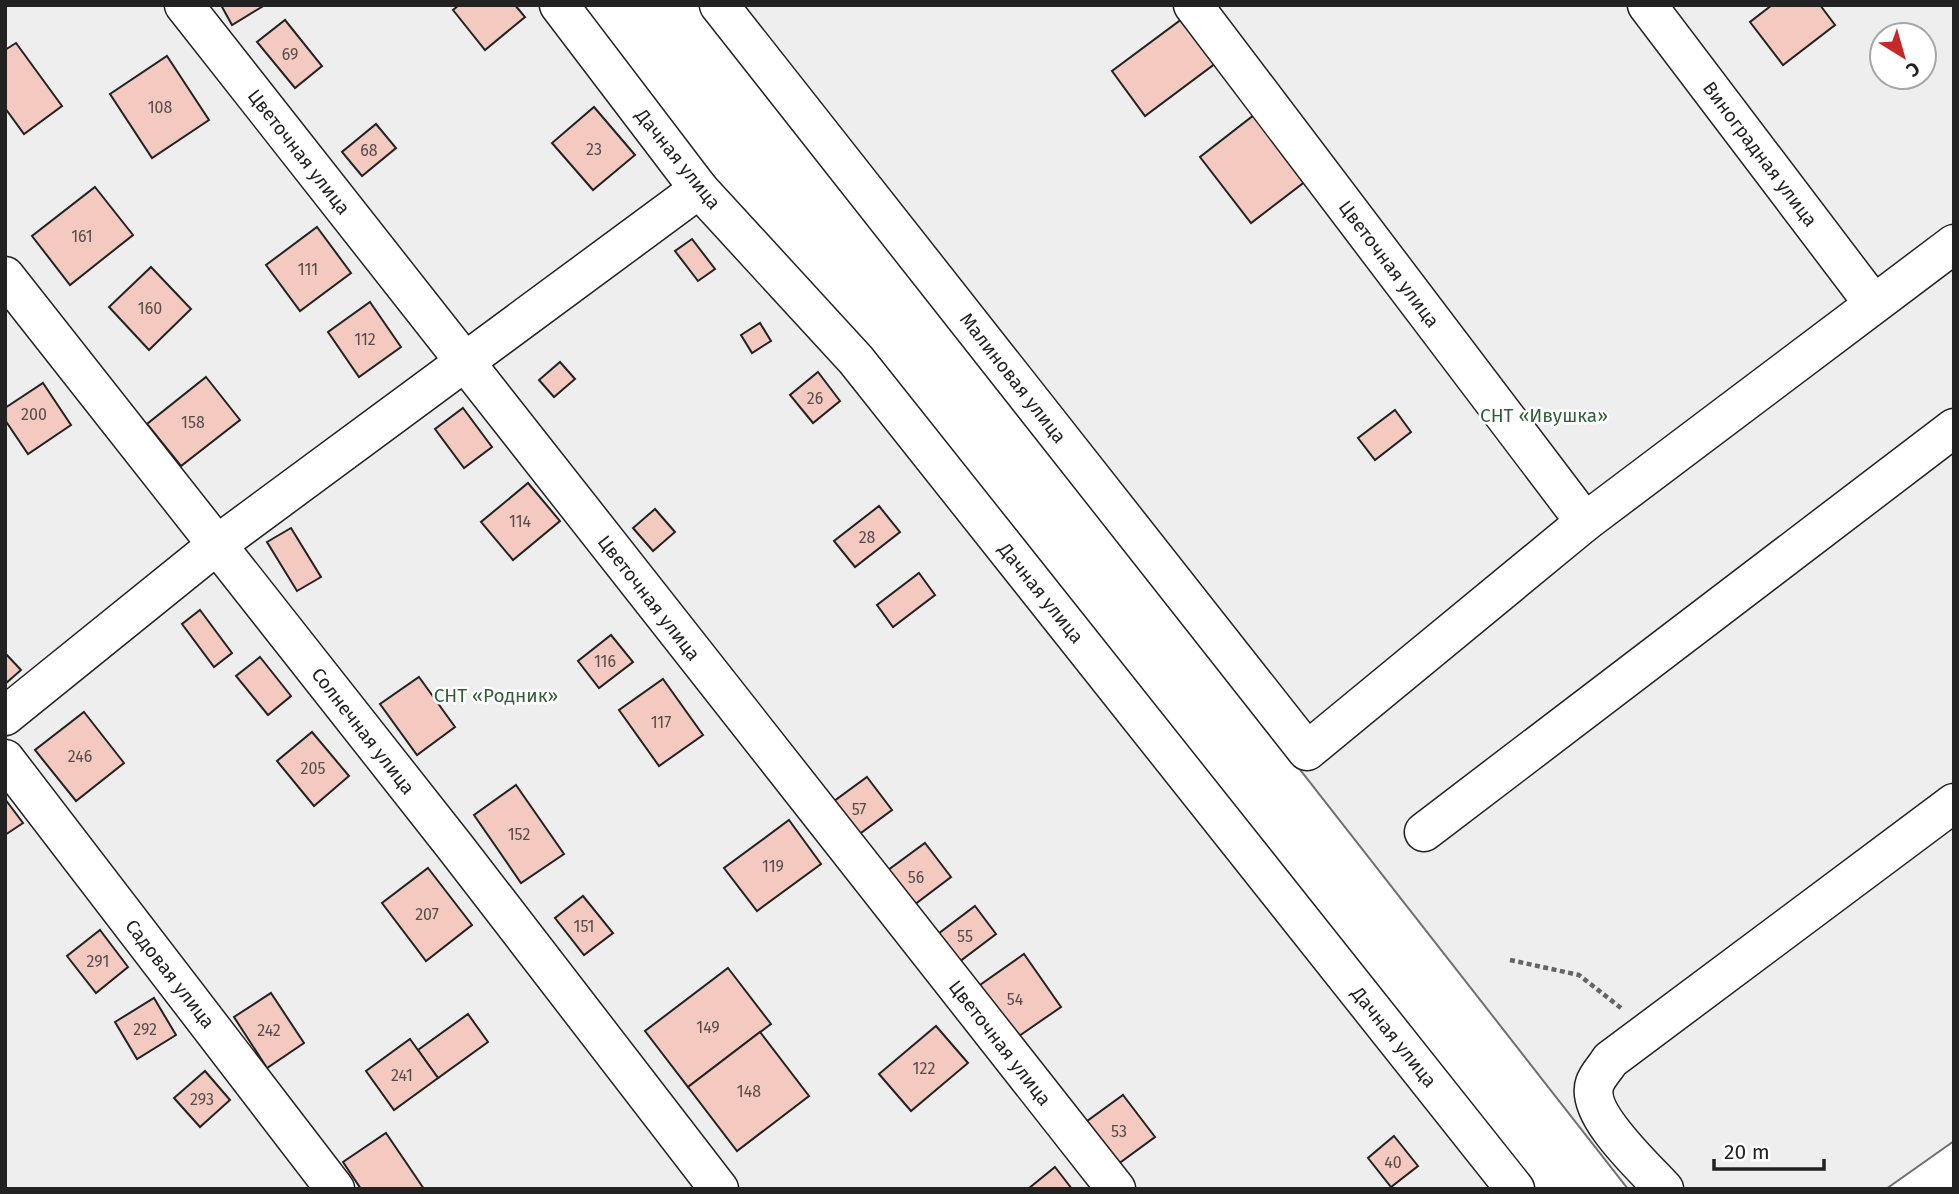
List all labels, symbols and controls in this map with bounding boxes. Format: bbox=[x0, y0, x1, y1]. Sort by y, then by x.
north arrow bbox=[1868, 21, 1938, 91]
house number: 69 bbox=[282, 45, 298, 64]
text: С bbox=[1902, 57, 1924, 82]
street label: Виноградная улица bbox=[1698, 77, 1822, 231]
street label: Цветочная улица bbox=[243, 85, 355, 219]
house number: 108 bbox=[148, 98, 173, 117]
street label: Дачная улица bbox=[630, 103, 725, 214]
house number: 23 bbox=[586, 140, 602, 159]
house number: 68 bbox=[360, 141, 378, 160]
street label: Цветочная улица bbox=[1334, 196, 1444, 332]
house number: 161 bbox=[71, 227, 93, 246]
house number: 111 bbox=[298, 260, 318, 279]
house number: 160 bbox=[138, 299, 162, 318]
street label: Малиновая улица bbox=[955, 308, 1071, 448]
house number: 112 bbox=[354, 330, 376, 349]
house number: 26 bbox=[807, 389, 823, 408]
park label: СНТ «Ивушка» bbox=[1480, 404, 1608, 427]
house number: 200 bbox=[21, 405, 47, 424]
house number: 158 bbox=[181, 413, 205, 432]
house number: 114 bbox=[509, 512, 532, 531]
house number: 28 bbox=[859, 528, 876, 547]
street label: Цветочная улица bbox=[593, 531, 705, 665]
street label: Дачная улица bbox=[993, 537, 1088, 648]
house number: 116 bbox=[594, 652, 616, 671]
street label: Солнечная улица bbox=[306, 663, 420, 799]
park label: СНТ «Родник» bbox=[434, 684, 558, 707]
house number: 117 bbox=[651, 713, 671, 732]
house number: 246 bbox=[68, 747, 92, 766]
house number: 205 bbox=[301, 759, 325, 778]
house number: 57 bbox=[852, 800, 866, 819]
house number: 152 bbox=[508, 825, 530, 844]
house number: 119 bbox=[762, 857, 784, 876]
house number: 56 bbox=[908, 868, 924, 887]
house number: 207 bbox=[415, 905, 439, 924]
street label: Садовая улица bbox=[120, 915, 220, 1033]
house number: 151 bbox=[573, 917, 595, 936]
house number: 55 bbox=[957, 927, 973, 946]
house number: 291 bbox=[87, 952, 109, 971]
street label: Цветочная улица bbox=[944, 976, 1056, 1110]
street label: Дачная улица bbox=[1346, 981, 1441, 1092]
house number: 54 bbox=[1007, 990, 1024, 1009]
house number: 149 bbox=[696, 1018, 720, 1037]
house number: 292 bbox=[133, 1020, 157, 1039]
house number: 242 bbox=[257, 1021, 281, 1040]
house number: 122 bbox=[913, 1059, 935, 1078]
house number: 241 bbox=[391, 1066, 413, 1085]
house number: 148 bbox=[737, 1082, 761, 1101]
house number: 293 bbox=[190, 1090, 214, 1109]
house number: 53 bbox=[1111, 1122, 1127, 1141]
scale bar bbox=[1714, 1128, 1824, 1172]
text: 20 m bbox=[1724, 1139, 1770, 1165]
house number: 40 bbox=[1384, 1153, 1402, 1172]

